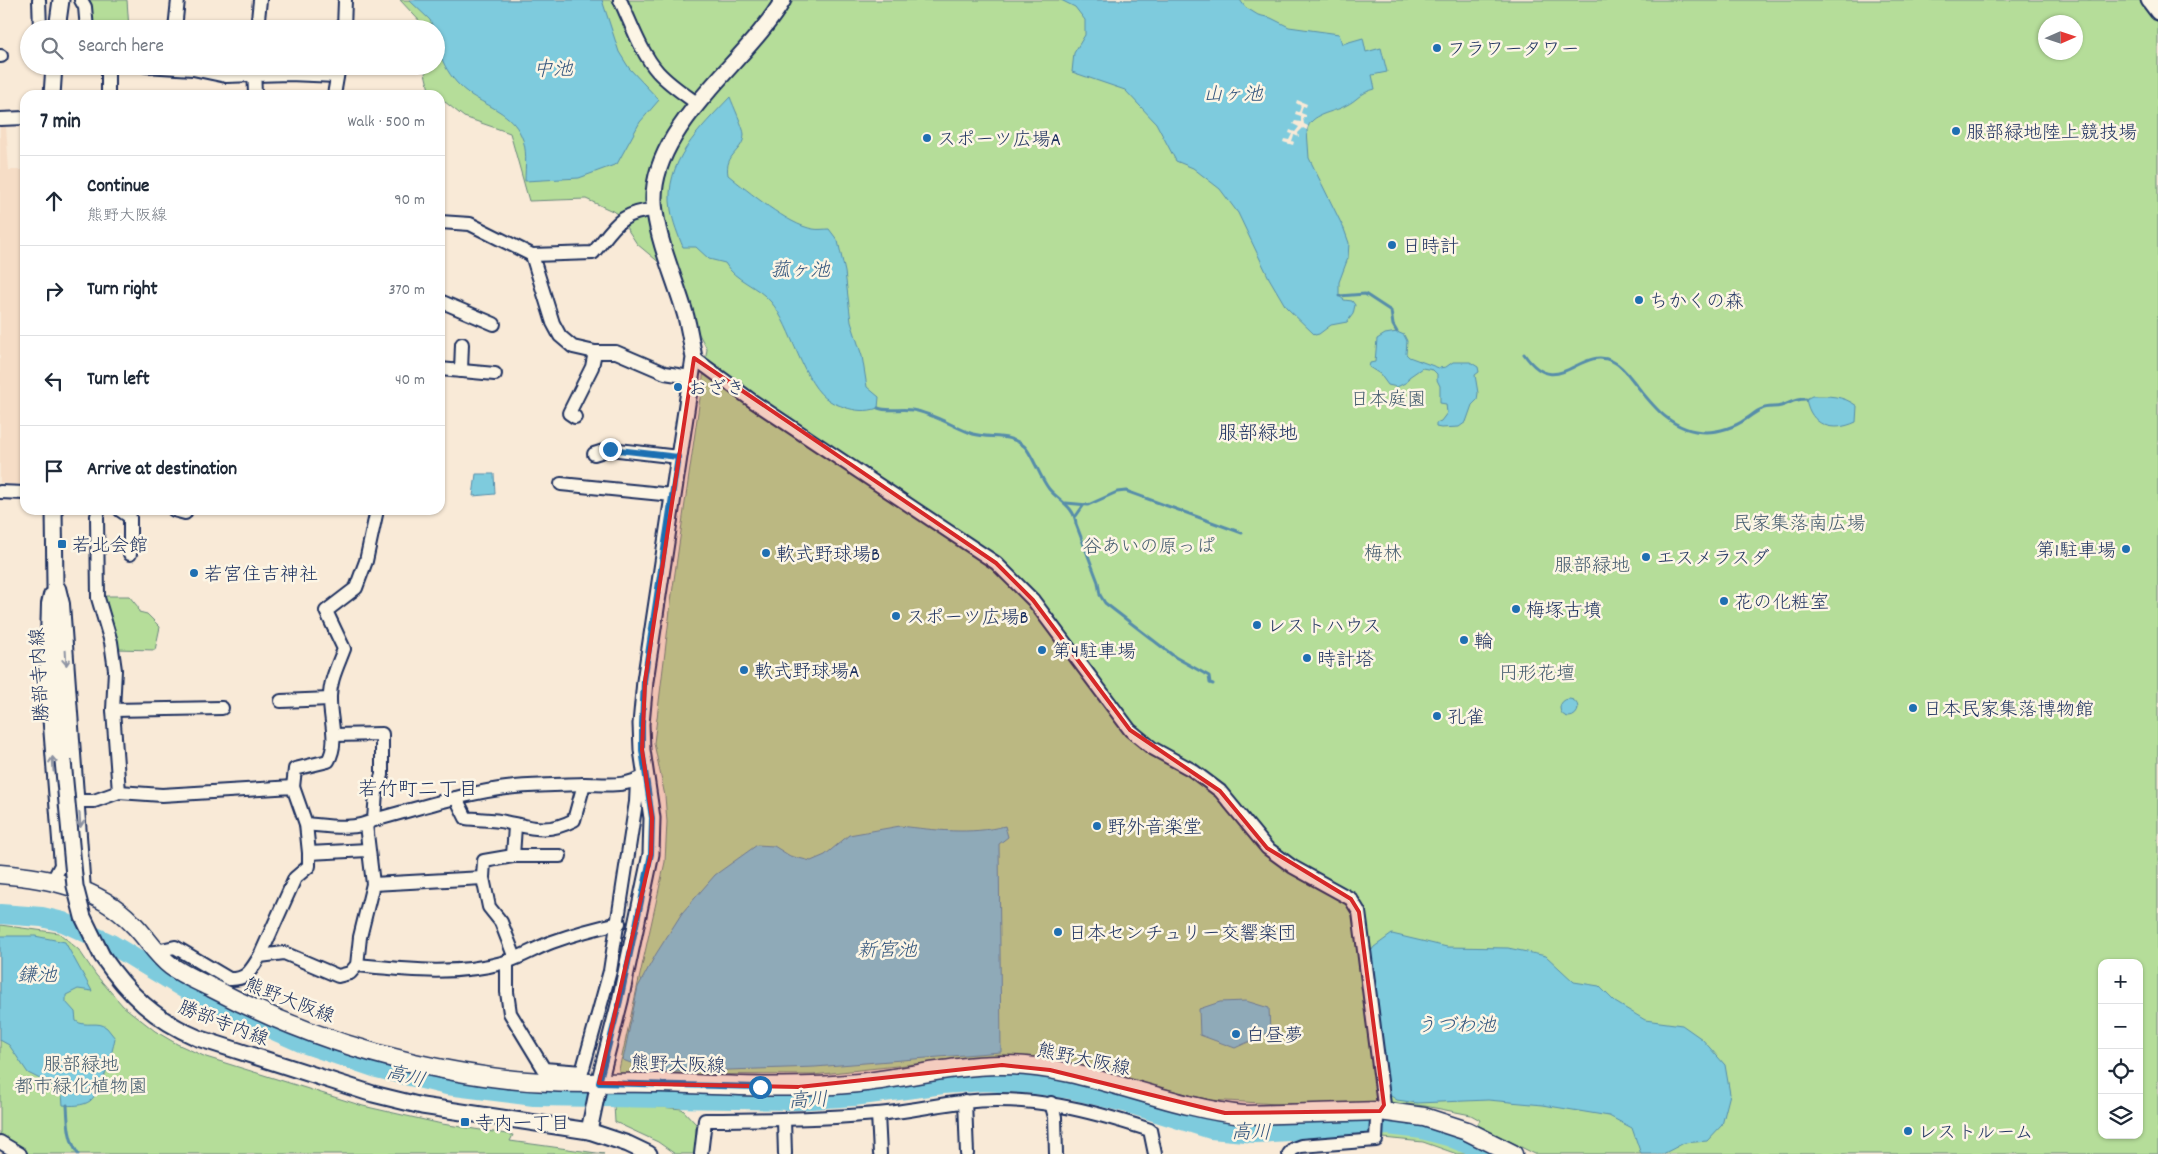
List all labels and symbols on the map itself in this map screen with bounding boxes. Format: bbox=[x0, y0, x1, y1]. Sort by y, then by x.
north arrow bbox=[2038, 15, 2083, 60]
place label: フラワータワー bbox=[1447, 38, 1580, 65]
marker: フラワータワー bbox=[1431, 42, 1443, 54]
water label: 中池 bbox=[533, 57, 574, 85]
water label: 山ヶ池 bbox=[1203, 82, 1264, 110]
place label: 服部緑地陸上競技場 bbox=[1966, 121, 2137, 148]
marker: 服部緑地陸上競技場 bbox=[1950, 125, 1962, 137]
place label: スポーツ広場A bbox=[937, 128, 1061, 155]
marker: スポーツ広場A bbox=[921, 132, 933, 144]
place label: 日時計 bbox=[1402, 235, 1459, 262]
marker: 日時計 bbox=[1386, 239, 1398, 251]
water label: 菰ヶ池 bbox=[770, 258, 831, 286]
place label: ちかくの森 bbox=[1649, 290, 1744, 317]
marker: ちかくの森 bbox=[1633, 294, 1645, 306]
place label: おざき bbox=[688, 377, 745, 404]
marker: おざき bbox=[672, 381, 684, 393]
park label: 日本庭園 bbox=[1350, 388, 1426, 415]
district label: 服部緑地 bbox=[1218, 421, 1298, 449]
route end bbox=[599, 438, 622, 461]
park label: 民家集落南広場 bbox=[1732, 512, 1866, 539]
place label: 若北会館 bbox=[72, 534, 148, 561]
park label: 谷あいの原っぱ bbox=[1082, 535, 1216, 562]
marker: 若北会館 bbox=[56, 538, 68, 550]
place label: 第1駐車場 bbox=[2036, 539, 2116, 566]
park label: 梅林 bbox=[1364, 542, 1402, 569]
place label: 軟式野球場B bbox=[776, 543, 880, 570]
marker: 第1駐車場 bbox=[2120, 543, 2132, 555]
marker: 軟式野球場B bbox=[760, 547, 772, 559]
place label: エスメラスダ bbox=[1656, 547, 1770, 574]
marker: エスメラスダ bbox=[1640, 551, 1652, 563]
park label: 服部緑地 bbox=[1554, 554, 1630, 581]
place label: 若宮住吉神社 bbox=[204, 563, 318, 590]
marker: 若宮住吉神社 bbox=[188, 567, 200, 579]
place label: 花の化粧室 bbox=[1734, 591, 1829, 618]
marker: 花の化粧室 bbox=[1718, 595, 1730, 607]
place label: 梅塚古墳 bbox=[1526, 599, 1602, 626]
marker: 梅塚古墳 bbox=[1510, 603, 1522, 615]
place label: スポーツ広場B bbox=[906, 606, 1029, 633]
marker: スポーツ広場B bbox=[890, 610, 902, 622]
place label: レストハウス bbox=[1267, 615, 1381, 642]
marker: レストハウス bbox=[1251, 619, 1263, 631]
street label: 勝部寺内線 bbox=[26, 627, 57, 723]
place label: 輪 bbox=[1474, 630, 1493, 657]
marker: 輪 bbox=[1458, 634, 1470, 646]
place label: 第4駐車場 bbox=[1052, 640, 1136, 667]
marker: 第4駐車場 bbox=[1036, 644, 1048, 656]
place label: 時計塔 bbox=[1317, 648, 1374, 675]
one-way arrow bbox=[62, 650, 71, 666]
marker: 時計塔 bbox=[1301, 652, 1313, 664]
place label: 軟式野球場A bbox=[754, 660, 859, 687]
park label: 円形花壇 bbox=[1499, 662, 1575, 689]
marker: 軟式野球場A bbox=[738, 664, 750, 676]
place label: 日本民家集落博物館 bbox=[1923, 698, 2094, 725]
marker: 日本民家集落博物館 bbox=[1907, 702, 1919, 714]
place label: 孔雀 bbox=[1447, 706, 1485, 733]
marker: 孔雀 bbox=[1431, 710, 1443, 722]
one-way arrow bbox=[48, 756, 58, 772]
district label: 若竹町二丁目 bbox=[358, 777, 478, 805]
one-way arrow bbox=[75, 812, 84, 828]
place label: 野外音楽堂 bbox=[1107, 816, 1202, 843]
marker: 野外音楽堂 bbox=[1091, 820, 1103, 832]
place label: 日本センチュリー交響楽団 bbox=[1068, 922, 1296, 949]
marker: 日本センチュリー交響楽団 bbox=[1052, 926, 1064, 938]
water label: 新宮池 bbox=[857, 938, 918, 966]
water label: 鎌池 bbox=[17, 963, 58, 991]
street label: 熊野大阪線 bbox=[240, 973, 338, 1032]
street label: 勝部寺内線 bbox=[174, 996, 272, 1055]
water label: うづわ池 bbox=[1416, 1013, 1497, 1041]
place label: 白昼夢 bbox=[1246, 1024, 1303, 1051]
marker: 白昼夢 bbox=[1230, 1028, 1242, 1040]
street label: 熊野大阪線 bbox=[1034, 1038, 1133, 1085]
street label: 熊野大阪線 bbox=[630, 1051, 726, 1082]
park label: 服部緑地 都市緑化植物園 bbox=[14, 1053, 148, 1102]
water label: 高川 bbox=[382, 1059, 428, 1096]
route start bbox=[749, 1076, 772, 1099]
water label: 高川 bbox=[787, 1087, 829, 1117]
place label: 寺内一丁目 bbox=[475, 1112, 570, 1139]
marker: 寺内一丁目 bbox=[459, 1116, 471, 1128]
water label: 高川 bbox=[1231, 1120, 1271, 1148]
place label: レストルーム bbox=[1918, 1121, 2034, 1148]
marker: レストルーム bbox=[1902, 1125, 1914, 1137]

